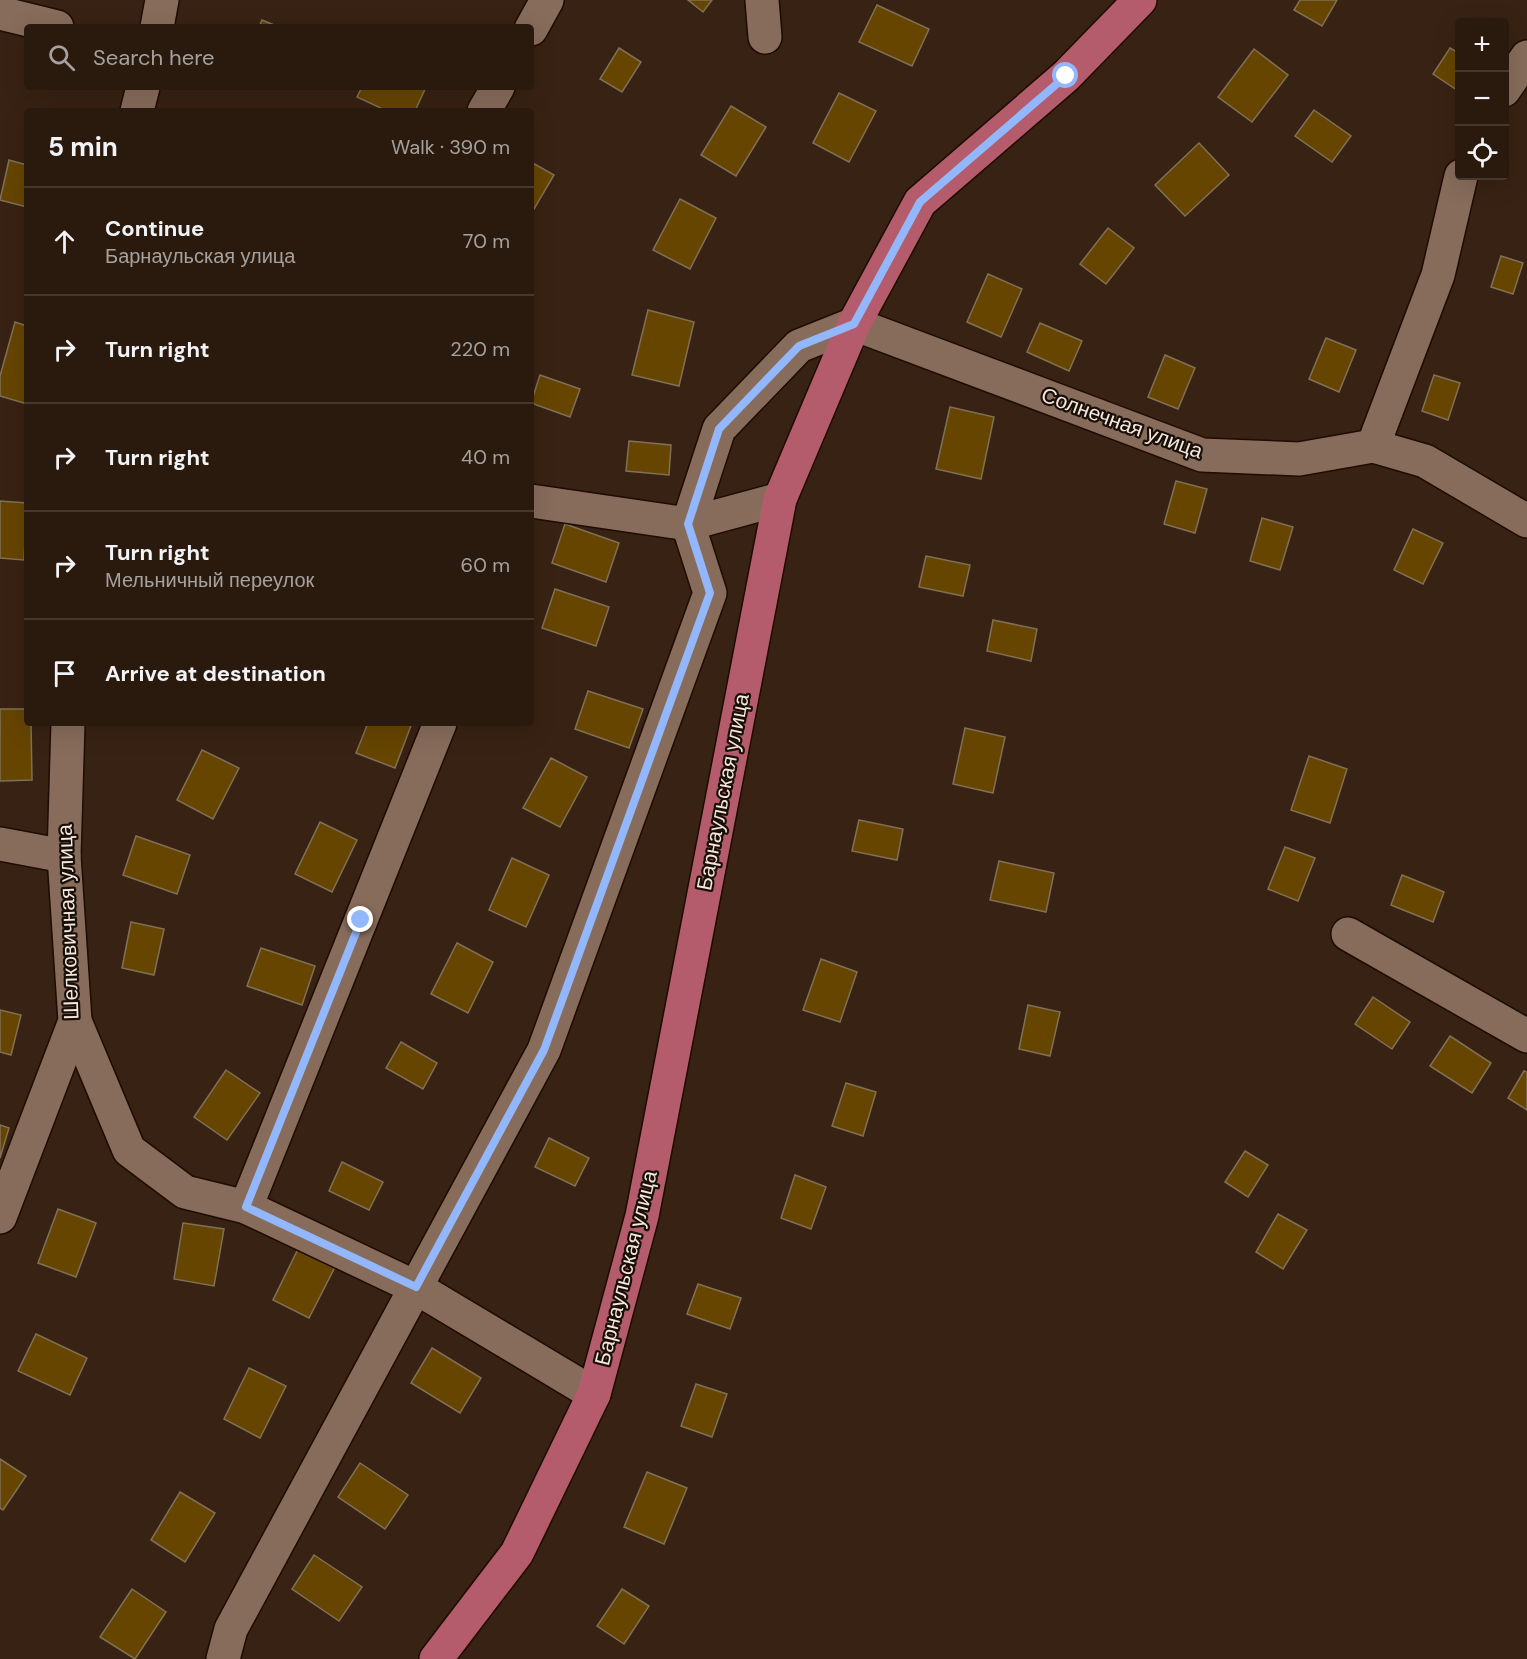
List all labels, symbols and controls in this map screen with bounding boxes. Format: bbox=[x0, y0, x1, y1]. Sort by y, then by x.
map controls bbox=[1455, 18, 1509, 180]
button: + bbox=[1455, 18, 1509, 72]
search box bbox=[24, 24, 534, 90]
icon: search bbox=[45, 41, 78, 74]
text: Search here bbox=[93, 43, 214, 72]
route start bbox=[1052, 62, 1078, 88]
button: − bbox=[1455, 72, 1509, 126]
button: locate bbox=[1455, 126, 1509, 180]
text: 5 min bbox=[48, 130, 118, 164]
text: Walk · 390 m bbox=[391, 134, 510, 160]
text: Continue bbox=[105, 214, 204, 243]
icon: ahead bbox=[48, 225, 81, 258]
text: 70 m bbox=[463, 228, 510, 254]
text: Барнаульская улица bbox=[105, 243, 295, 269]
icon: right bbox=[48, 333, 81, 366]
text: Turn right bbox=[105, 335, 210, 364]
text: 220 m bbox=[450, 336, 510, 362]
street label: Солнечная улица bbox=[1037, 381, 1207, 465]
icon: right bbox=[48, 441, 81, 474]
text: Turn right bbox=[105, 443, 210, 472]
text: 40 m bbox=[461, 444, 510, 470]
text: Turn right bbox=[105, 538, 210, 567]
icon: right bbox=[48, 549, 81, 582]
text: 60 m bbox=[461, 552, 510, 578]
text: Мельничный переулок bbox=[105, 567, 314, 593]
icon: arrive bbox=[48, 657, 81, 690]
text: Arrive at destination bbox=[105, 659, 326, 688]
street label: Барнаульская улица bbox=[690, 691, 756, 893]
street label: Шелковичная улица bbox=[51, 824, 85, 1020]
route end bbox=[347, 906, 373, 932]
street label: Барнаульская улица bbox=[588, 1167, 664, 1368]

